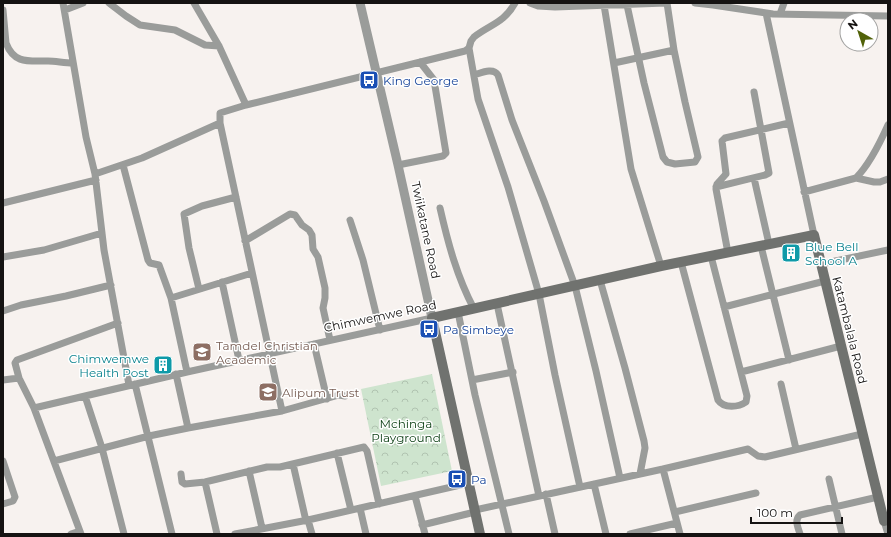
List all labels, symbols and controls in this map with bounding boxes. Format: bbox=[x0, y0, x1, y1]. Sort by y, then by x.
north arrow bbox=[839, 12, 879, 52]
text: N bbox=[845, 16, 861, 32]
bus stop icon: King George bbox=[358, 69, 380, 91]
place label: King George bbox=[383, 73, 458, 88]
street label: Twiikatane Road bbox=[408, 180, 444, 280]
place label: Blue Bell School A bbox=[805, 239, 859, 268]
building icon: Blue Bell School A bbox=[780, 242, 802, 264]
street label: Katambalala Road bbox=[829, 275, 871, 385]
street label: Chimwemwe Road bbox=[322, 297, 438, 335]
bus stop icon: Pa Simbeye bbox=[418, 318, 440, 340]
place label: Pa Simbeye bbox=[443, 322, 514, 337]
place label: Tamdel Christian Academic bbox=[216, 338, 318, 367]
school or university icon: Tamdel Christian Academic bbox=[191, 341, 213, 363]
place label: Chimwemwe Health Post bbox=[69, 351, 149, 380]
building icon: Chimwemwe Health Post bbox=[152, 354, 174, 376]
school or university icon: Alipum Trust bbox=[257, 381, 279, 403]
place label: Alipum Trust bbox=[282, 385, 360, 400]
park label: Mchinga Playground bbox=[371, 416, 441, 445]
bus stop icon: Pa bbox=[446, 468, 468, 490]
place label: Pa bbox=[471, 472, 487, 487]
scale bar bbox=[751, 499, 842, 525]
text: 100 m bbox=[757, 505, 793, 520]

